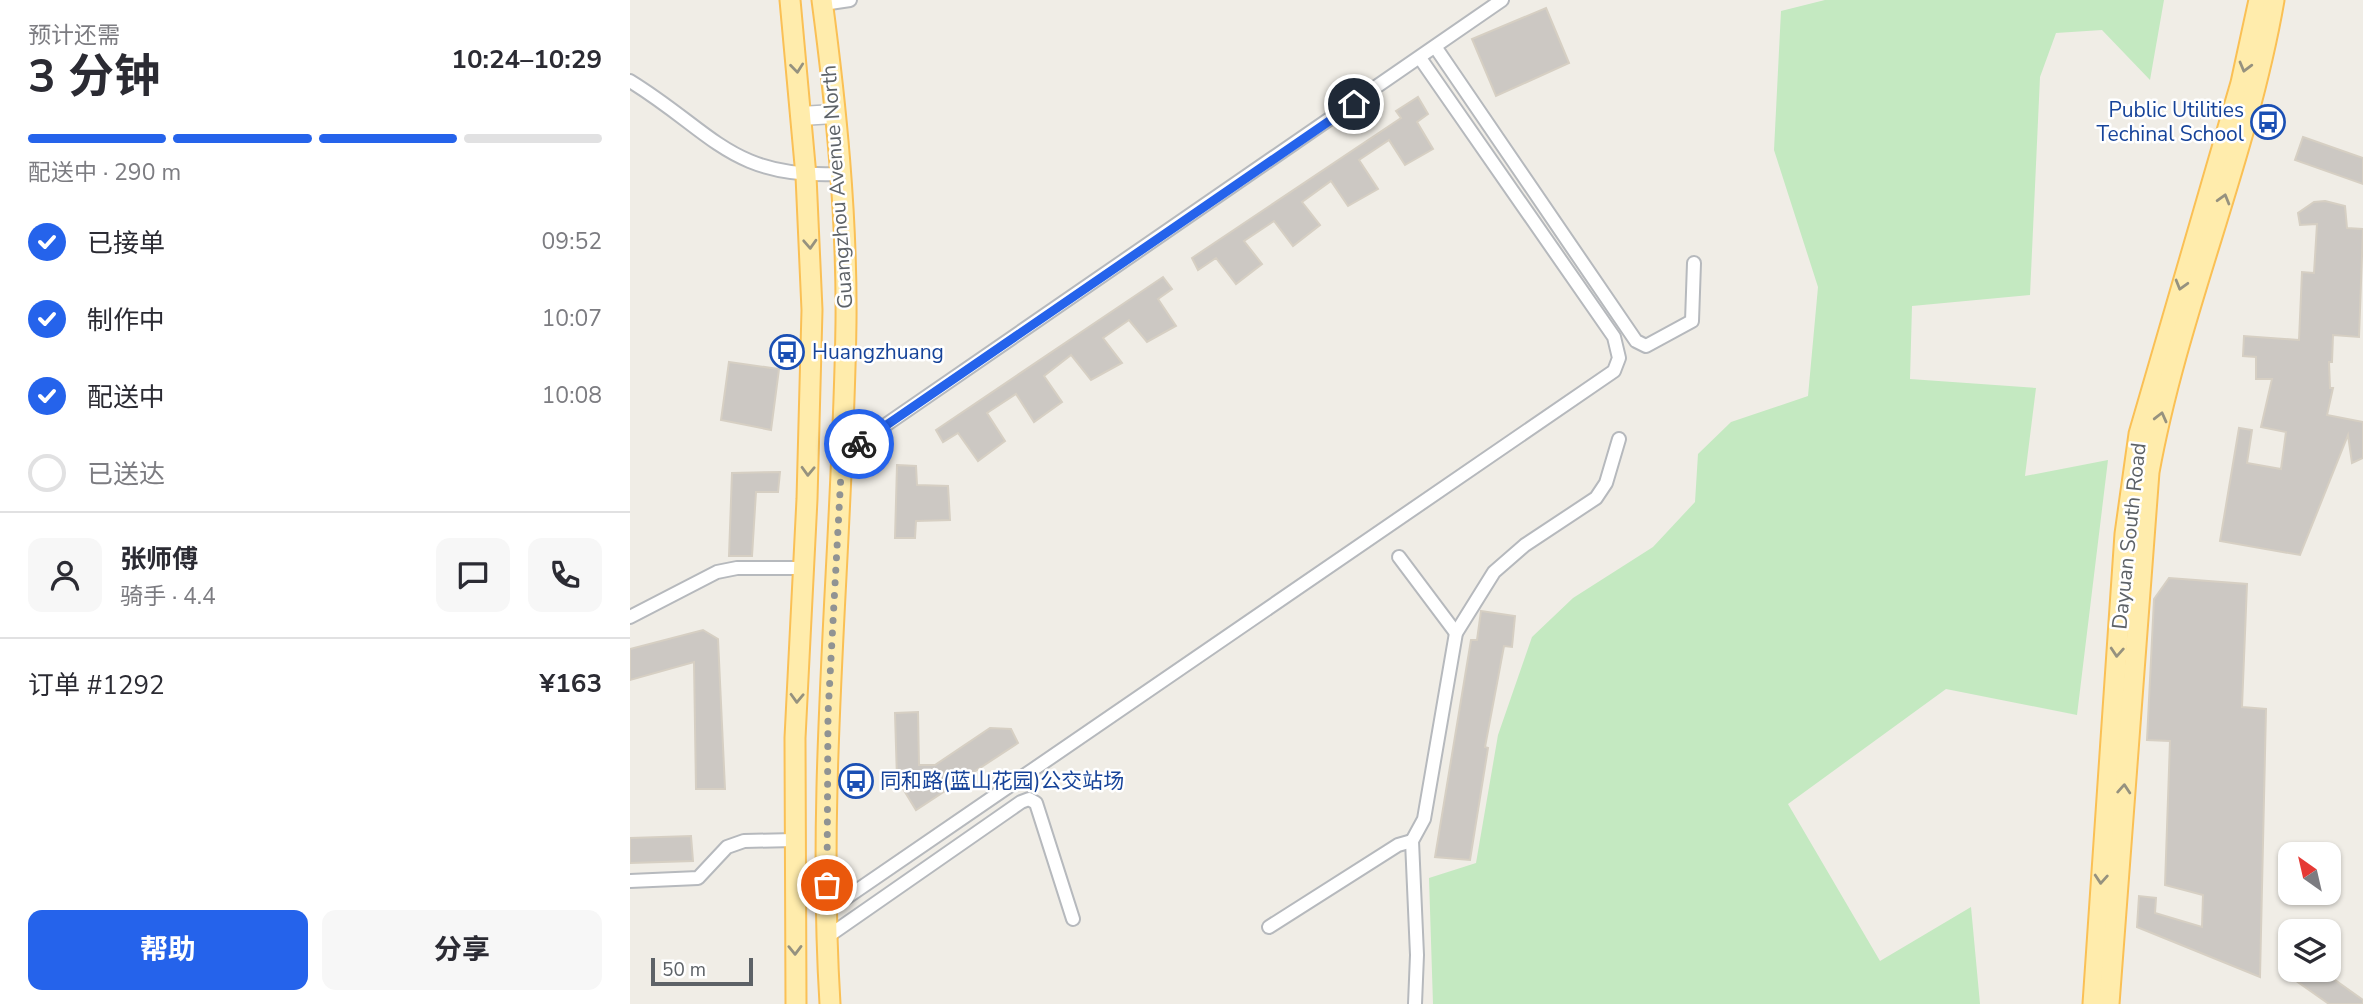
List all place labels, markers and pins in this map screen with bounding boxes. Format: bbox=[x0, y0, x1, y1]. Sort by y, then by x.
pin bbox=[1324, 74, 1384, 134]
place label: Public Utilities Techinal School bbox=[2096, 96, 2245, 148]
bus stop icon: Public Utilities Techinal School bbox=[2249, 103, 2287, 141]
bus stop icon: Huangzhuang bbox=[768, 333, 806, 371]
place label: Huangzhuang bbox=[812, 338, 944, 366]
bus stop icon: 同和路(蓝山花园)公交站场 bbox=[837, 762, 875, 800]
place label: 同和路(蓝山花园)公交站场 bbox=[880, 767, 1124, 795]
pin bbox=[797, 855, 857, 915]

